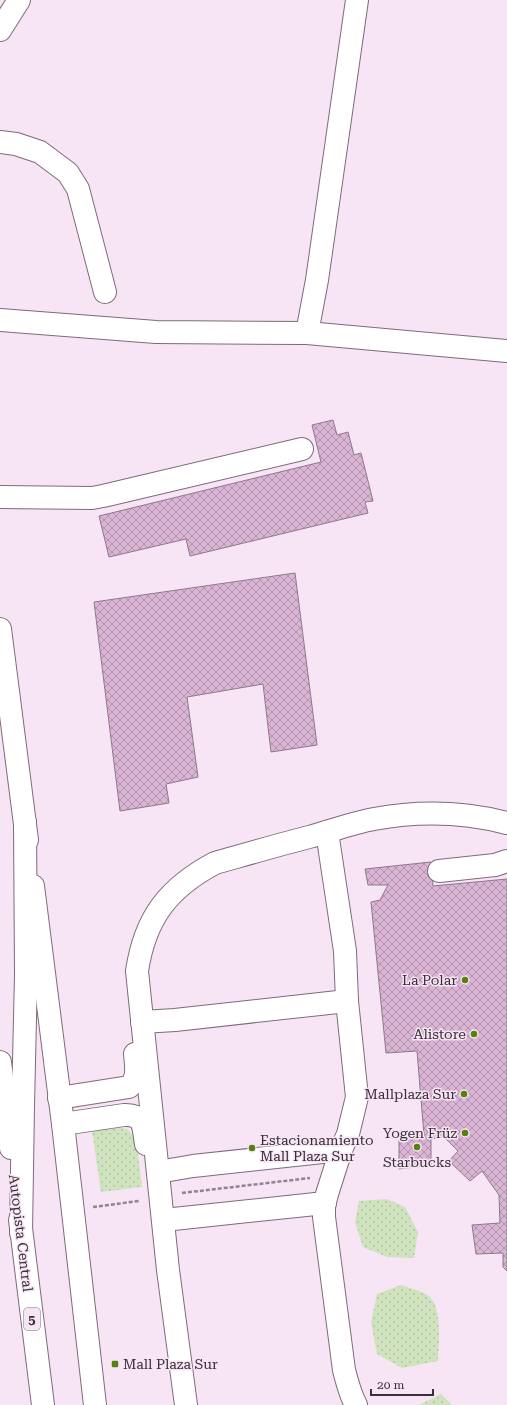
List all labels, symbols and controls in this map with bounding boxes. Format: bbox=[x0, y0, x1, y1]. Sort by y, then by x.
place label: La Polar bbox=[402, 972, 457, 988]
marker: La Polar bbox=[460, 975, 470, 985]
place label: Alistore bbox=[414, 1026, 466, 1042]
marker: Alistore bbox=[469, 1029, 479, 1039]
place label: Mallplaza Sur bbox=[365, 1086, 456, 1102]
marker: Mallplaza Sur bbox=[459, 1089, 469, 1099]
place label: Yogen Früz bbox=[383, 1125, 457, 1141]
marker: Yogen Früz bbox=[460, 1128, 470, 1138]
place label: Estacionamiento Mall Plaza Sur bbox=[260, 1132, 374, 1164]
marker: Starbucks bbox=[412, 1142, 422, 1152]
marker: Estacionamiento Mall Plaza Sur bbox=[247, 1143, 257, 1153]
place label: Starbucks bbox=[383, 1154, 451, 1170]
street label: Autopista Central bbox=[6, 1173, 36, 1293]
road number: 5 bbox=[24, 1308, 40, 1330]
place label: Mall Plaza Sur bbox=[123, 1356, 218, 1372]
marker: Mall Plaza Sur bbox=[110, 1359, 120, 1369]
scale bar bbox=[371, 1371, 433, 1397]
text: 20 m bbox=[377, 1378, 404, 1392]

